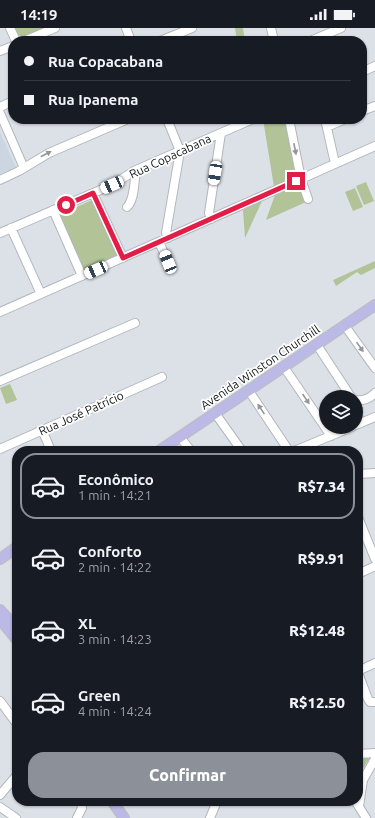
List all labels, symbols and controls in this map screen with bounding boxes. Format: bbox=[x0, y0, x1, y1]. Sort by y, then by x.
text: 14:19 bbox=[20, 6, 58, 23]
text: Rua Copacabana bbox=[48, 53, 163, 70]
text: Rua Ipanema bbox=[48, 91, 138, 108]
street label: Rua Copacabana bbox=[127, 131, 213, 181]
one-way arrow bbox=[292, 143, 298, 155]
one-way arrow bbox=[40, 151, 52, 157]
car bbox=[207, 160, 223, 186]
route end bbox=[287, 172, 305, 190]
car bbox=[99, 175, 125, 195]
route start bbox=[57, 196, 75, 214]
car bbox=[158, 249, 178, 275]
car bbox=[83, 260, 109, 280]
street label: Avenida Winston Churchill bbox=[198, 322, 322, 412]
one-way arrow bbox=[356, 342, 364, 352]
street label: Rua José Patrício bbox=[36, 388, 126, 438]
map controls bbox=[319, 390, 363, 434]
button: layers bbox=[319, 390, 363, 434]
one-way arrow bbox=[302, 394, 310, 404]
one-way arrow bbox=[257, 404, 265, 414]
icon: car bbox=[30, 468, 66, 504]
text: Econômico bbox=[78, 471, 154, 488]
text: R$7.34 bbox=[297, 478, 345, 495]
text: 1 min · 14:21 bbox=[78, 488, 152, 502]
icon: car bbox=[30, 540, 66, 576]
text: Conforto bbox=[78, 543, 142, 560]
text: R$9.91 bbox=[297, 550, 345, 567]
text: 2 min · 14:22 bbox=[78, 560, 152, 574]
icon: car bbox=[30, 612, 66, 648]
text: XL bbox=[78, 615, 96, 632]
text: R$12.48 bbox=[289, 622, 345, 639]
text: 3 min · 14:23 bbox=[78, 632, 152, 646]
icon: car bbox=[30, 684, 66, 720]
text: Green bbox=[78, 687, 120, 704]
text: R$12.50 bbox=[289, 694, 345, 711]
text: 4 min · 14:24 bbox=[78, 704, 152, 718]
button: Confirmar bbox=[28, 752, 347, 798]

